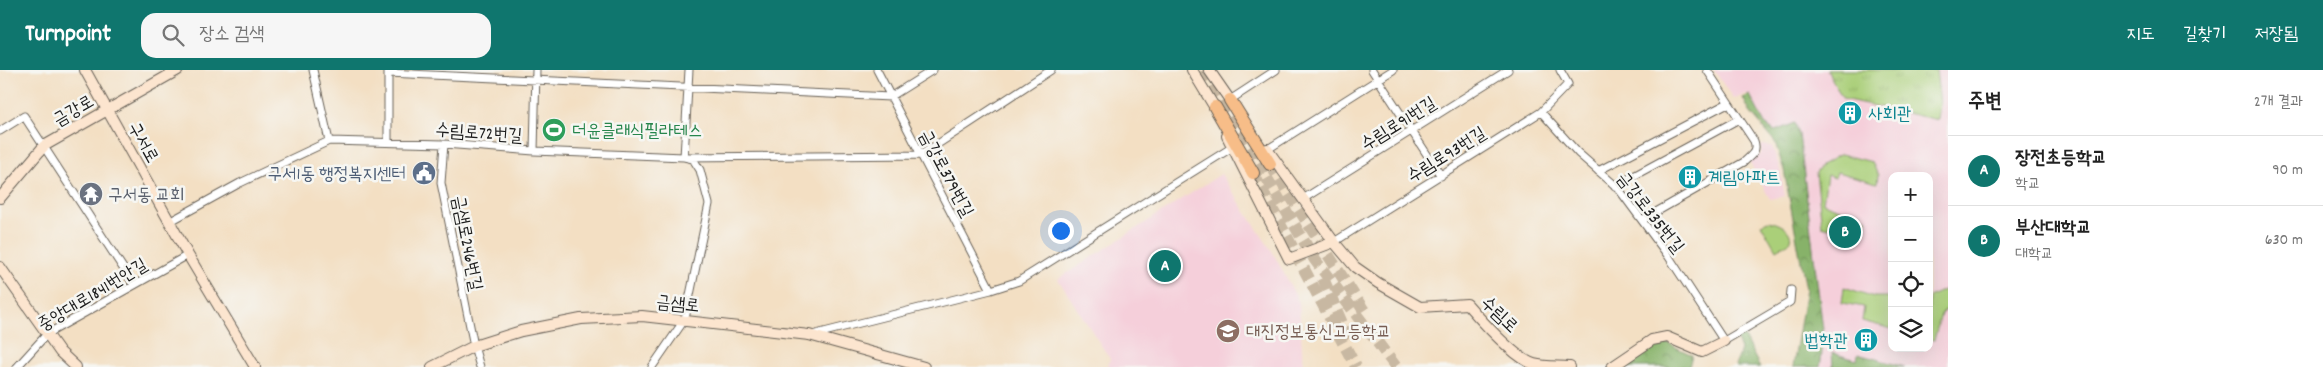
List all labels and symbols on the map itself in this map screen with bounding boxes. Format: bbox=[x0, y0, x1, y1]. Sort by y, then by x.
street label: 금강로 bbox=[49, 90, 99, 134]
street label: 수림로91번길 bbox=[1357, 92, 1442, 158]
building icon: 사회관 bbox=[1837, 100, 1863, 126]
place label: 사회관 bbox=[1868, 103, 1911, 128]
sports icon: 더윤클래식필라테스 bbox=[541, 117, 567, 143]
street label: 구서로 bbox=[120, 118, 163, 168]
street label: 수림로72번길 bbox=[434, 119, 524, 150]
place label: 더윤클래식필라테스 bbox=[572, 120, 702, 145]
street label: 수림로93번길 bbox=[1403, 122, 1492, 190]
street label: 금강로379번길 bbox=[911, 126, 978, 223]
public building icon: 구서1동 행정복지센터 bbox=[411, 160, 437, 186]
place label: 구서1동 행정복지센터 bbox=[268, 163, 406, 188]
building icon: 계림아파트 bbox=[1677, 164, 1703, 190]
place label: 계림아파트 bbox=[1708, 167, 1780, 192]
street label: 금강로335번길 bbox=[1609, 168, 1689, 260]
temple icon: 구서동 교회 bbox=[78, 181, 104, 207]
place label: 구서동 교회 bbox=[108, 184, 185, 209]
street label: 금샘로246번길 bbox=[444, 194, 487, 294]
pin: B bbox=[1829, 213, 1861, 251]
your location bbox=[1048, 218, 1074, 244]
pin: A bbox=[1149, 247, 1181, 285]
street label: 중앙대로1841번안길 bbox=[34, 253, 153, 339]
street label: 금샘로 bbox=[655, 291, 701, 320]
street label: 수림로 bbox=[1474, 292, 1523, 340]
school or university icon: 대진정보통신고등학교 bbox=[1215, 318, 1241, 344]
place label: 대진정보통신고등학교 bbox=[1246, 321, 1391, 346]
building icon: 법학관 bbox=[1853, 327, 1879, 353]
place label: 법학관 bbox=[1805, 330, 1848, 355]

